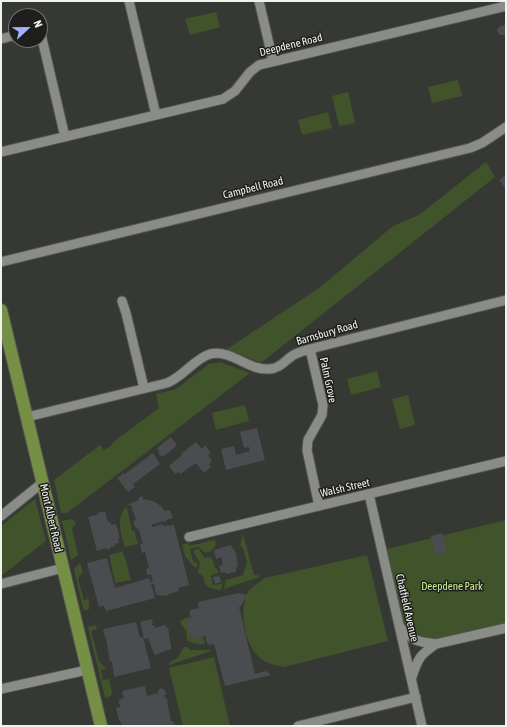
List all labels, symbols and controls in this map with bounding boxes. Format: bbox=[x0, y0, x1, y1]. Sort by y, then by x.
north arrow bbox=[8, 8, 48, 48]
text: N bbox=[31, 19, 45, 29]
street label: Deepdene Road bbox=[258, 31, 324, 59]
street label: Campbell Road bbox=[221, 174, 285, 202]
street label: Barnsbury Road bbox=[295, 318, 359, 348]
street label: Palm Grove bbox=[317, 356, 339, 404]
street label: Walsh Street bbox=[319, 476, 371, 500]
street label: Mont Albert Road bbox=[37, 482, 65, 554]
street label: Chatfield Avenue bbox=[393, 573, 421, 643]
park label: Deepdene Park bbox=[421, 580, 483, 594]

